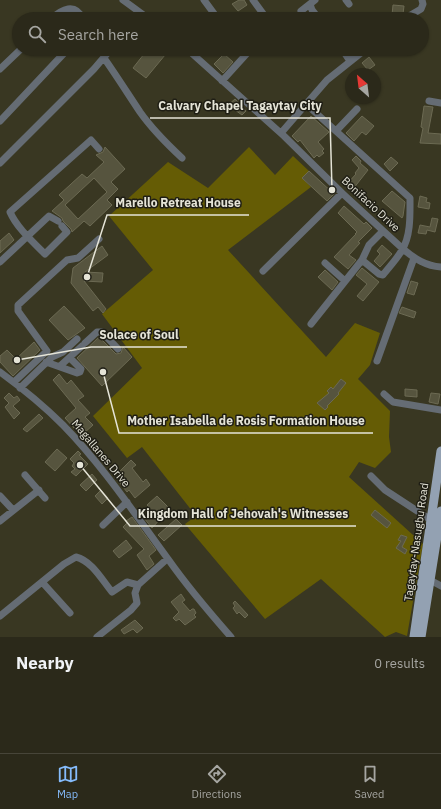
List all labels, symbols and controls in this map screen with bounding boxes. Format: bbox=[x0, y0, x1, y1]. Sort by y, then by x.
search box bbox=[12, 12, 429, 56]
icon: search bbox=[26, 23, 48, 45]
text: Search here bbox=[58, 25, 138, 44]
north arrow bbox=[345, 68, 381, 104]
callout: Calvary Chapel Tagaytay City bbox=[150, 94, 330, 118]
text: Calvary Chapel Tagaytay City bbox=[158, 98, 322, 113]
street label: Bonifacio Drive bbox=[339, 174, 403, 234]
callout: Marello Retreat House bbox=[107, 191, 249, 215]
text: Marello Retreat House bbox=[115, 195, 241, 210]
callout: Solace of Soul bbox=[91, 323, 187, 347]
text: Solace of Soul bbox=[99, 327, 179, 342]
callout: Mother Isabella de Rosis Formation House bbox=[119, 409, 373, 433]
text: Mother Isabella de Rosis Formation House bbox=[127, 413, 365, 428]
street label: Magallanes Drive bbox=[69, 416, 133, 490]
street label: Tagaytay-Nasugbu Road bbox=[401, 482, 431, 602]
callout: Kingdom Hall of Jehovah's Witnesses bbox=[130, 502, 356, 526]
text: Kingdom Hall of Jehovah's Witnesses bbox=[138, 506, 348, 521]
text: Nearby bbox=[16, 652, 74, 674]
text: 0 results bbox=[374, 655, 425, 672]
tab: Map bbox=[57, 763, 79, 801]
tab: Directions bbox=[192, 763, 242, 801]
tab: Saved bbox=[355, 763, 384, 801]

